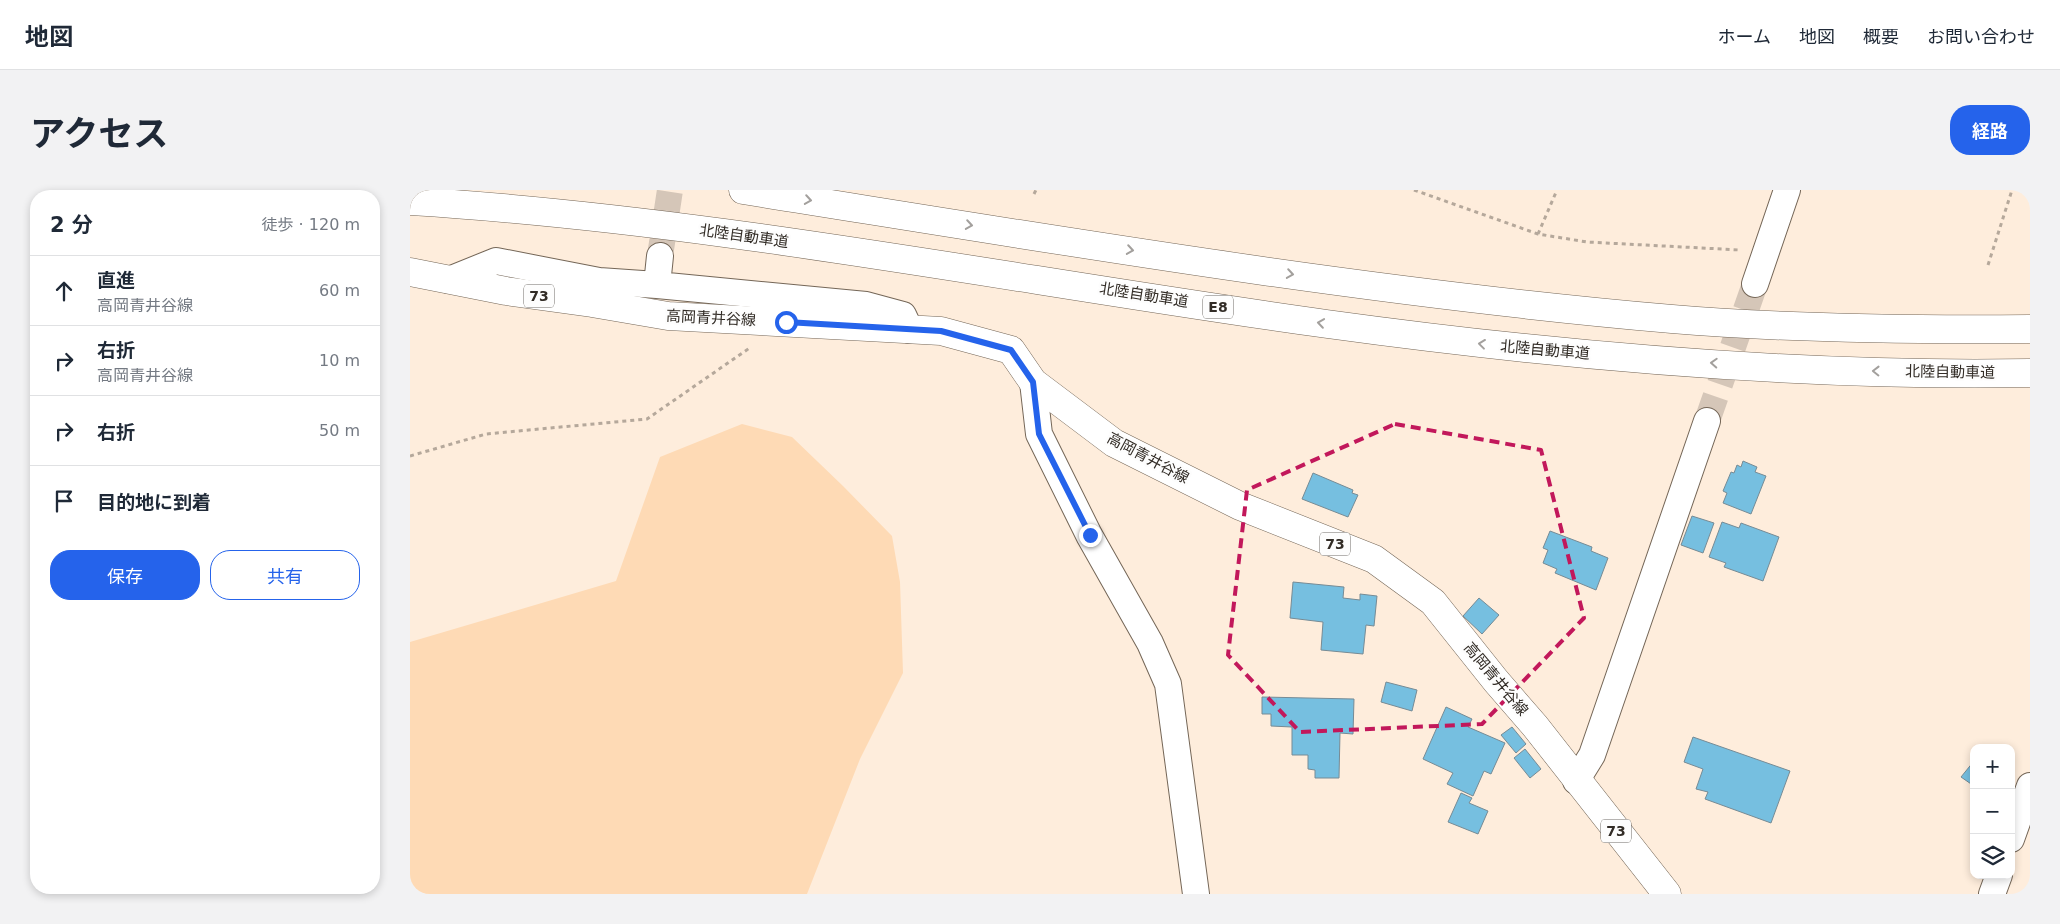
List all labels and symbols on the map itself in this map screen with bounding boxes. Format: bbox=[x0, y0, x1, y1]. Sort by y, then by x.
one-way arrow bbox=[804, 195, 813, 205]
one-way arrow bbox=[965, 220, 973, 230]
street label: 北陸自動車道 bbox=[698, 221, 790, 251]
one-way arrow bbox=[1125, 244, 1134, 254]
one-way arrow bbox=[1286, 269, 1295, 279]
street label: 北陸自動車道 bbox=[1098, 279, 1190, 311]
road number: 73 bbox=[524, 284, 554, 308]
road number: E8 bbox=[1203, 295, 1233, 318]
street label: 高岡青井谷線 bbox=[666, 307, 756, 329]
route start bbox=[775, 311, 798, 334]
one-way arrow bbox=[1317, 318, 1325, 329]
street label: 北陸自動車道 bbox=[1499, 337, 1591, 363]
one-way arrow bbox=[1478, 339, 1486, 350]
one-way arrow bbox=[1710, 358, 1718, 369]
street label: 北陸自動車道 bbox=[1905, 362, 1995, 382]
one-way arrow bbox=[1872, 366, 1880, 376]
street label: 高岡青井谷線 bbox=[1104, 429, 1192, 487]
route end bbox=[1079, 524, 1102, 547]
road number: 73 bbox=[1320, 532, 1350, 556]
street label: 高岡青井谷線 bbox=[1460, 639, 1532, 719]
road number: 73 bbox=[1601, 820, 1631, 842]

